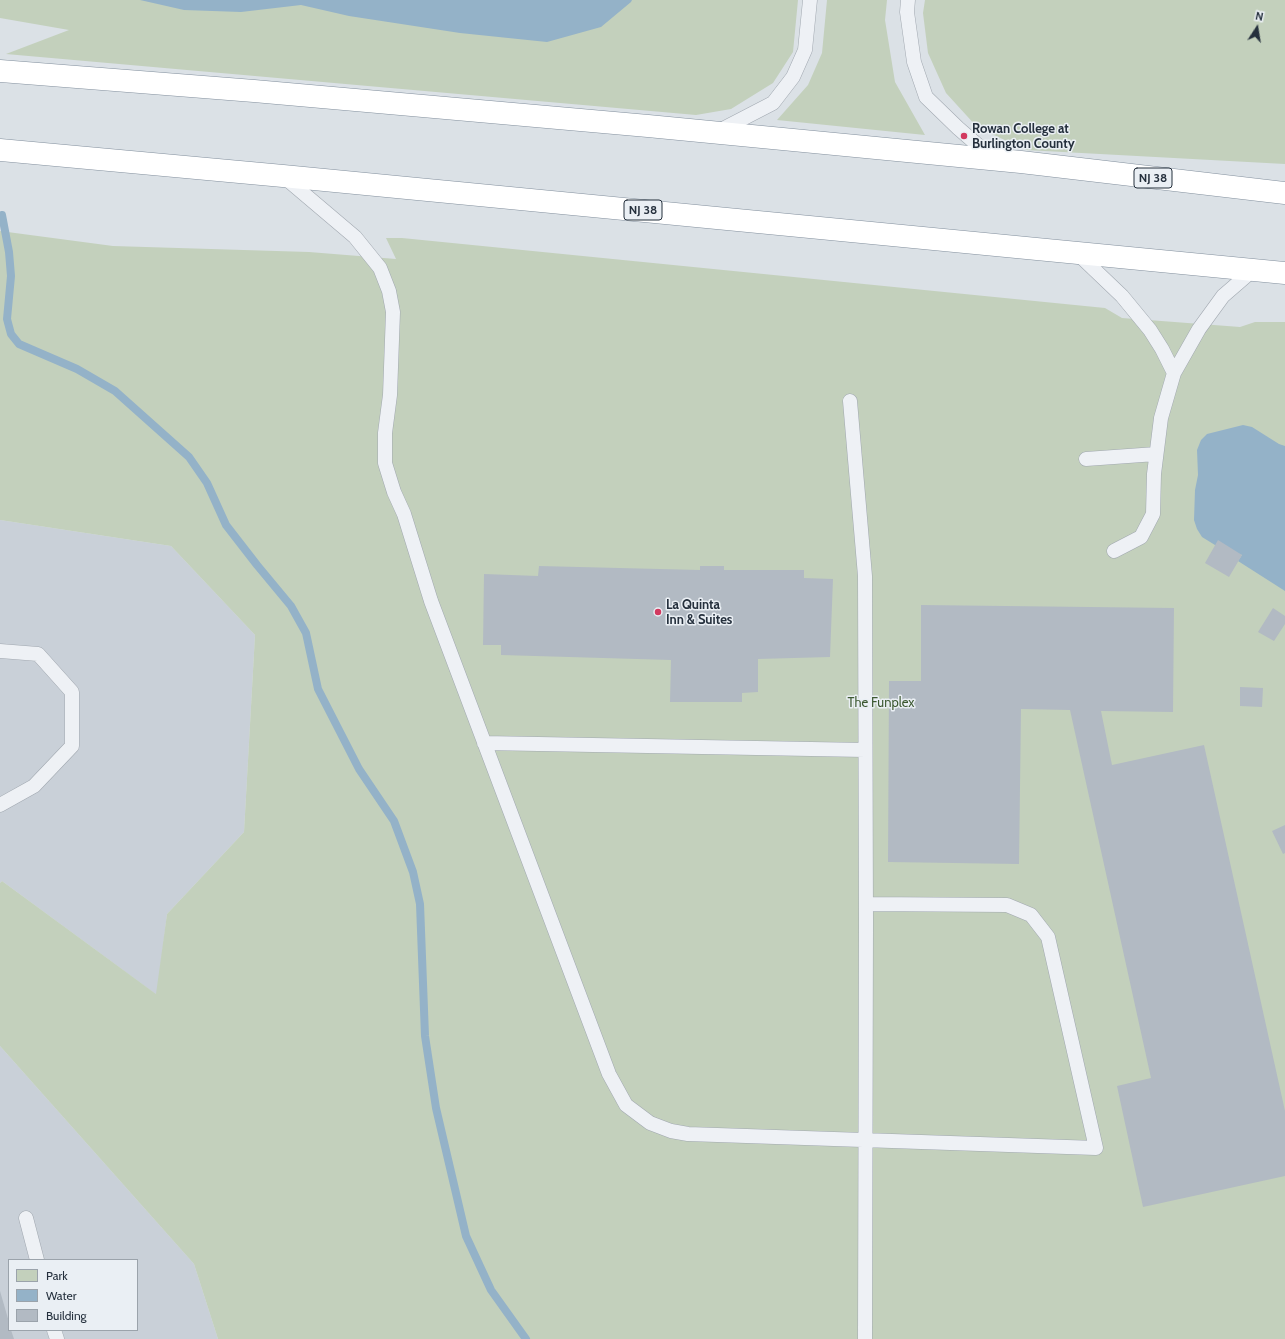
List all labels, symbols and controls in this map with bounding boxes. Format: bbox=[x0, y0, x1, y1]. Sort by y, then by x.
north arrow bbox=[1237, 8, 1277, 48]
text: N bbox=[1254, 9, 1265, 24]
place label: Rowan College at Burlington County bbox=[972, 121, 1075, 152]
marker: Rowan College at Burlington County bbox=[959, 131, 969, 141]
road number: NJ 38 bbox=[1134, 168, 1172, 188]
road number: NJ 38 bbox=[624, 200, 662, 220]
place label: La Quinta Inn & Suites bbox=[666, 597, 732, 628]
marker: La Quinta Inn & Suites bbox=[653, 607, 663, 617]
park label: The Funplex bbox=[848, 695, 914, 711]
legend bbox=[8, 1259, 138, 1331]
text: Park bbox=[46, 1268, 68, 1283]
text: Water bbox=[46, 1288, 76, 1303]
text: Building bbox=[46, 1308, 87, 1323]

